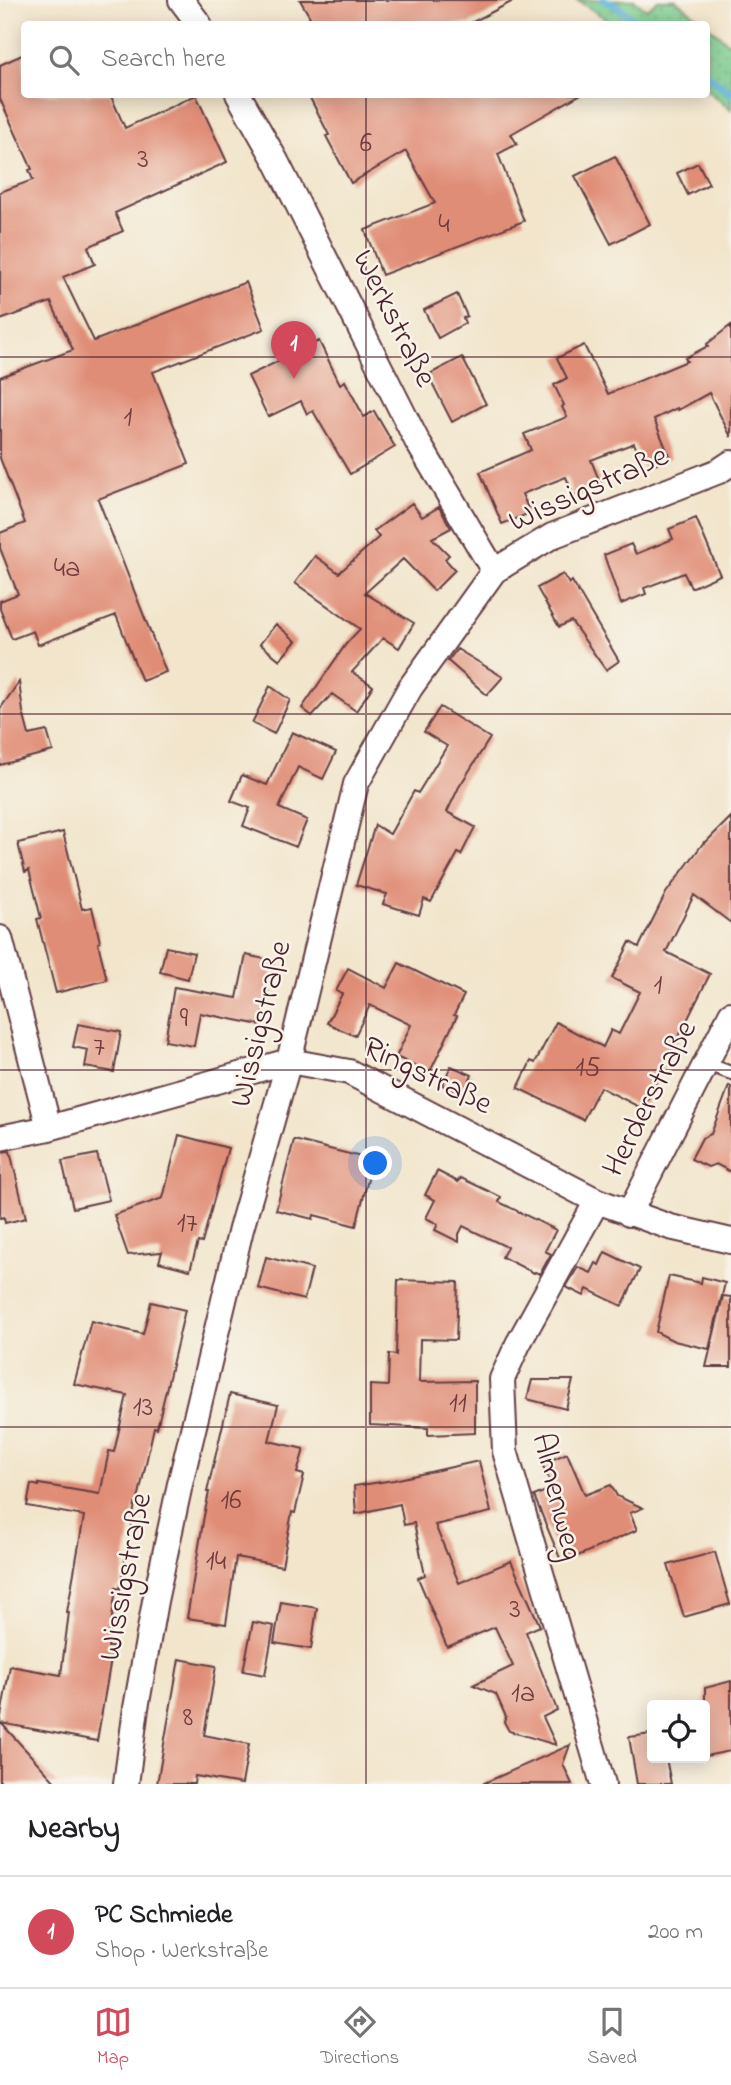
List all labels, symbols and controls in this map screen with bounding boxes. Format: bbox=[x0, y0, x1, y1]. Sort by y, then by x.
search box bbox=[21, 21, 710, 98]
icon: search bbox=[45, 41, 83, 79]
text: Search here bbox=[101, 41, 226, 79]
house number: 6 bbox=[360, 124, 372, 165]
house number: 3 bbox=[137, 140, 149, 181]
house number: 4 bbox=[438, 205, 450, 246]
street label: Werkstraße bbox=[338, 242, 448, 396]
pin: 1 bbox=[271, 321, 317, 379]
house number: 1 bbox=[124, 398, 133, 439]
street label: Wissigstraße bbox=[502, 434, 677, 546]
house number: 4a bbox=[54, 549, 80, 590]
street label: Wissigstraße bbox=[219, 935, 306, 1112]
house number: 1 bbox=[654, 966, 663, 1007]
house number: 9 bbox=[180, 999, 189, 1040]
street label: Herderstraße bbox=[591, 1012, 711, 1186]
street label: Ringstraße bbox=[354, 1025, 500, 1129]
house number: 7 bbox=[93, 1028, 105, 1069]
house number: 15 bbox=[576, 1048, 600, 1089]
your location bbox=[358, 1146, 392, 1180]
house number: 17 bbox=[177, 1204, 198, 1245]
house number: 11 bbox=[449, 1384, 467, 1425]
house number: 13 bbox=[133, 1388, 153, 1429]
street label: Almenweg bbox=[518, 1428, 594, 1566]
house number: 16 bbox=[220, 1481, 242, 1522]
street label: Wissigstraße bbox=[88, 1488, 166, 1665]
house number: 14 bbox=[206, 1542, 227, 1583]
house number: 3 bbox=[509, 1590, 521, 1631]
house number: 1a bbox=[511, 1674, 535, 1715]
house number: 8 bbox=[183, 1698, 193, 1739]
map controls bbox=[647, 1700, 710, 1763]
button: locate bbox=[647, 1700, 710, 1763]
text: Nearby bbox=[28, 1808, 120, 1852]
text: PC Schmiede bbox=[95, 1897, 233, 1935]
text: 1 bbox=[47, 1916, 55, 1949]
text: 200 m bbox=[648, 1916, 703, 1949]
text: Shop · Werkstraße bbox=[95, 1935, 268, 1968]
tab: Map bbox=[94, 2003, 132, 2072]
tab: Directions bbox=[320, 2003, 399, 2072]
tab: Saved bbox=[587, 2003, 637, 2072]

